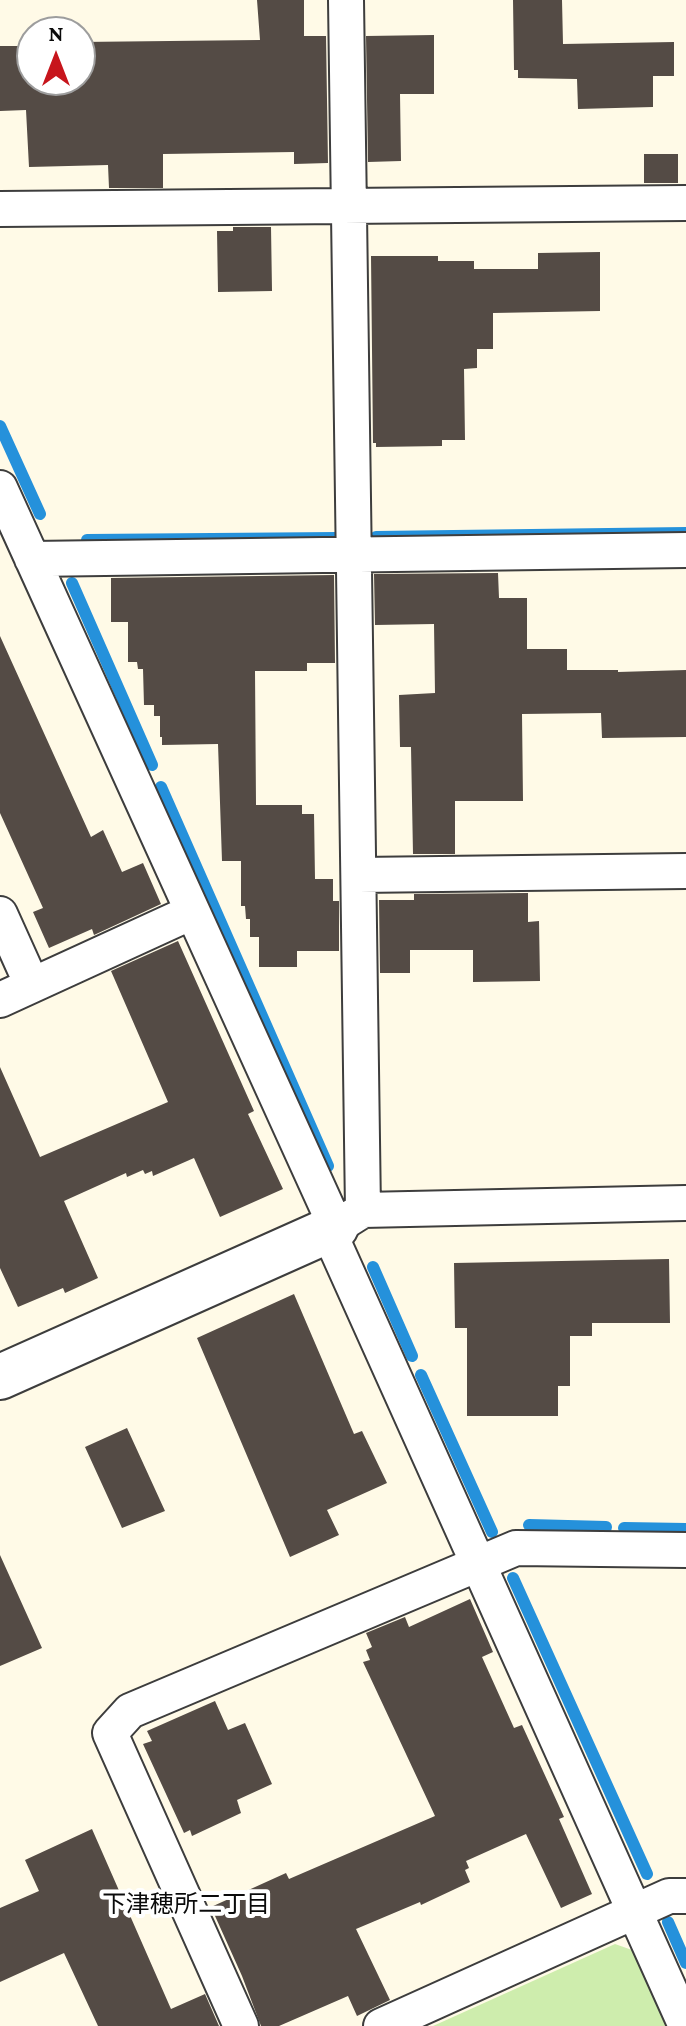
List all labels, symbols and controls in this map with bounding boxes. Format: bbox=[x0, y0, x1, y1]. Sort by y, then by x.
north arrow bbox=[16, 16, 96, 96]
text: N bbox=[49, 21, 64, 46]
district label: 下津穂所二丁目 bbox=[102, 1891, 270, 1919]

